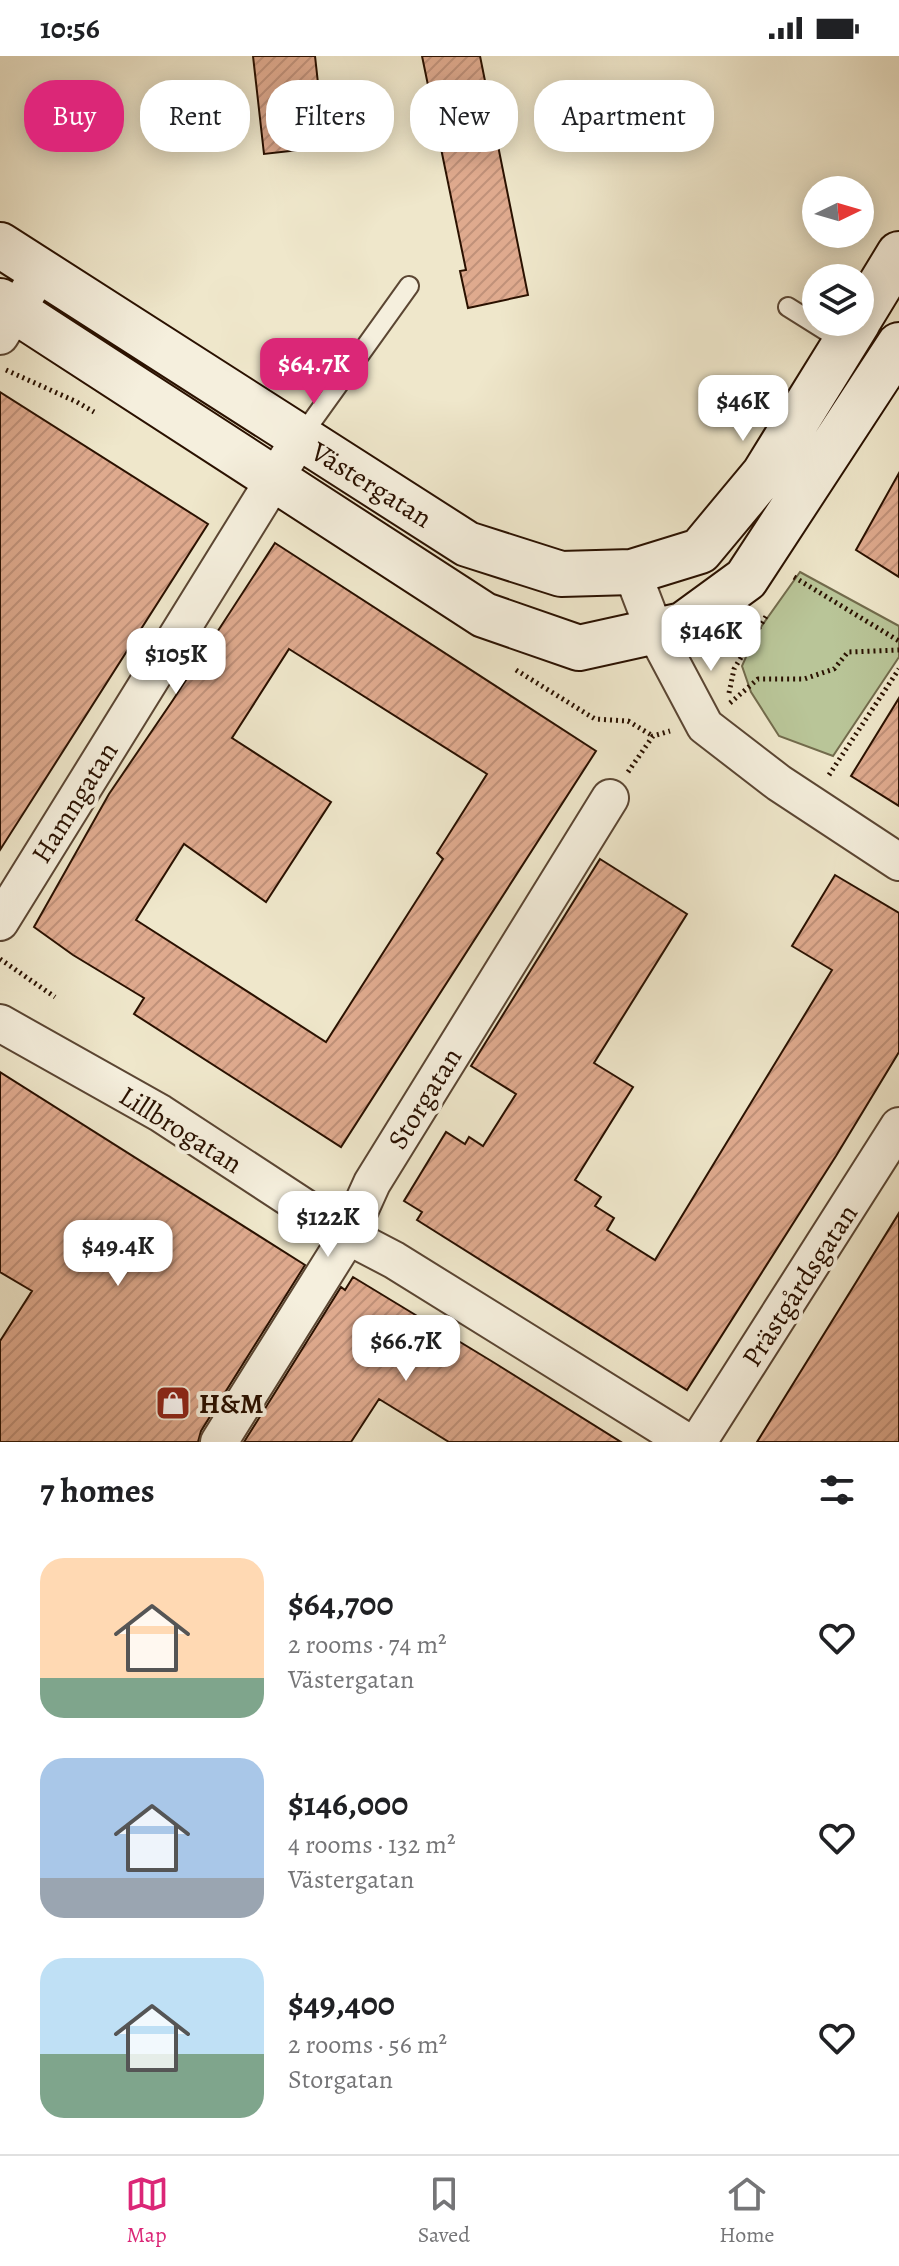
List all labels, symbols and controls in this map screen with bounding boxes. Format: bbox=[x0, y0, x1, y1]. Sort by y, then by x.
text: 10:56 bbox=[40, 8, 100, 48]
chip: Buy bbox=[24, 80, 124, 152]
chip: Rent bbox=[140, 80, 250, 152]
chip: Filters bbox=[266, 80, 394, 152]
chip: New bbox=[410, 80, 518, 152]
chip: Apartment bbox=[534, 80, 714, 152]
north arrow bbox=[802, 176, 874, 248]
map controls bbox=[802, 176, 874, 336]
button: layers bbox=[802, 264, 874, 336]
pin: $64.7K bbox=[249, 338, 379, 406]
text: $64.7K bbox=[278, 346, 350, 381]
pin: $46K bbox=[696, 375, 790, 443]
text: $46K bbox=[716, 383, 770, 418]
street label: Västergatan bbox=[303, 432, 439, 537]
pin: $146K bbox=[655, 605, 767, 673]
text: $146K bbox=[680, 613, 742, 648]
pin: $105K bbox=[120, 628, 232, 696]
text: $105K bbox=[145, 636, 207, 671]
street label: Hamngatan bbox=[23, 735, 127, 871]
street label: Storgatan bbox=[379, 1041, 471, 1157]
street label: Lillbrogatan bbox=[112, 1077, 249, 1183]
pin: $122K bbox=[272, 1191, 384, 1259]
street label: Prästgårdsgatan bbox=[733, 1197, 867, 1374]
text: $122K bbox=[296, 1199, 360, 1234]
pin: $49.4K bbox=[53, 1220, 183, 1288]
text: $49.4K bbox=[82, 1228, 154, 1263]
pin: $66.7K bbox=[341, 1315, 471, 1383]
text: $66.7K bbox=[370, 1323, 442, 1358]
shop icon: H&M bbox=[154, 1384, 192, 1422]
place label: H&M bbox=[199, 1385, 264, 1423]
text: 7 homes bbox=[40, 1467, 155, 1514]
icon: filters bbox=[815, 1468, 859, 1512]
text: $64,700 bbox=[288, 1580, 394, 1627]
icon: home bbox=[104, 1590, 200, 1686]
icon: heart bbox=[815, 1616, 859, 1660]
text: 2 rooms · 74 m² bbox=[288, 1627, 447, 1662]
text: Västergatan bbox=[288, 1662, 414, 1697]
text: $146,000 bbox=[288, 1780, 408, 1827]
icon: home bbox=[104, 1790, 200, 1886]
icon: heart bbox=[815, 1816, 859, 1860]
text: 4 rooms · 132 m² bbox=[288, 1827, 455, 1862]
text: Västergatan bbox=[288, 1862, 414, 1897]
text: $49,400 bbox=[288, 1980, 395, 2027]
icon: home bbox=[104, 1990, 200, 2086]
icon: heart bbox=[815, 2016, 859, 2060]
text: 2 rooms · 56 m² bbox=[288, 2027, 447, 2062]
text: Storgatan bbox=[288, 2062, 393, 2097]
tab: Map bbox=[125, 2172, 169, 2250]
tab: Saved bbox=[418, 2172, 470, 2250]
tab: Home bbox=[719, 2172, 774, 2250]

